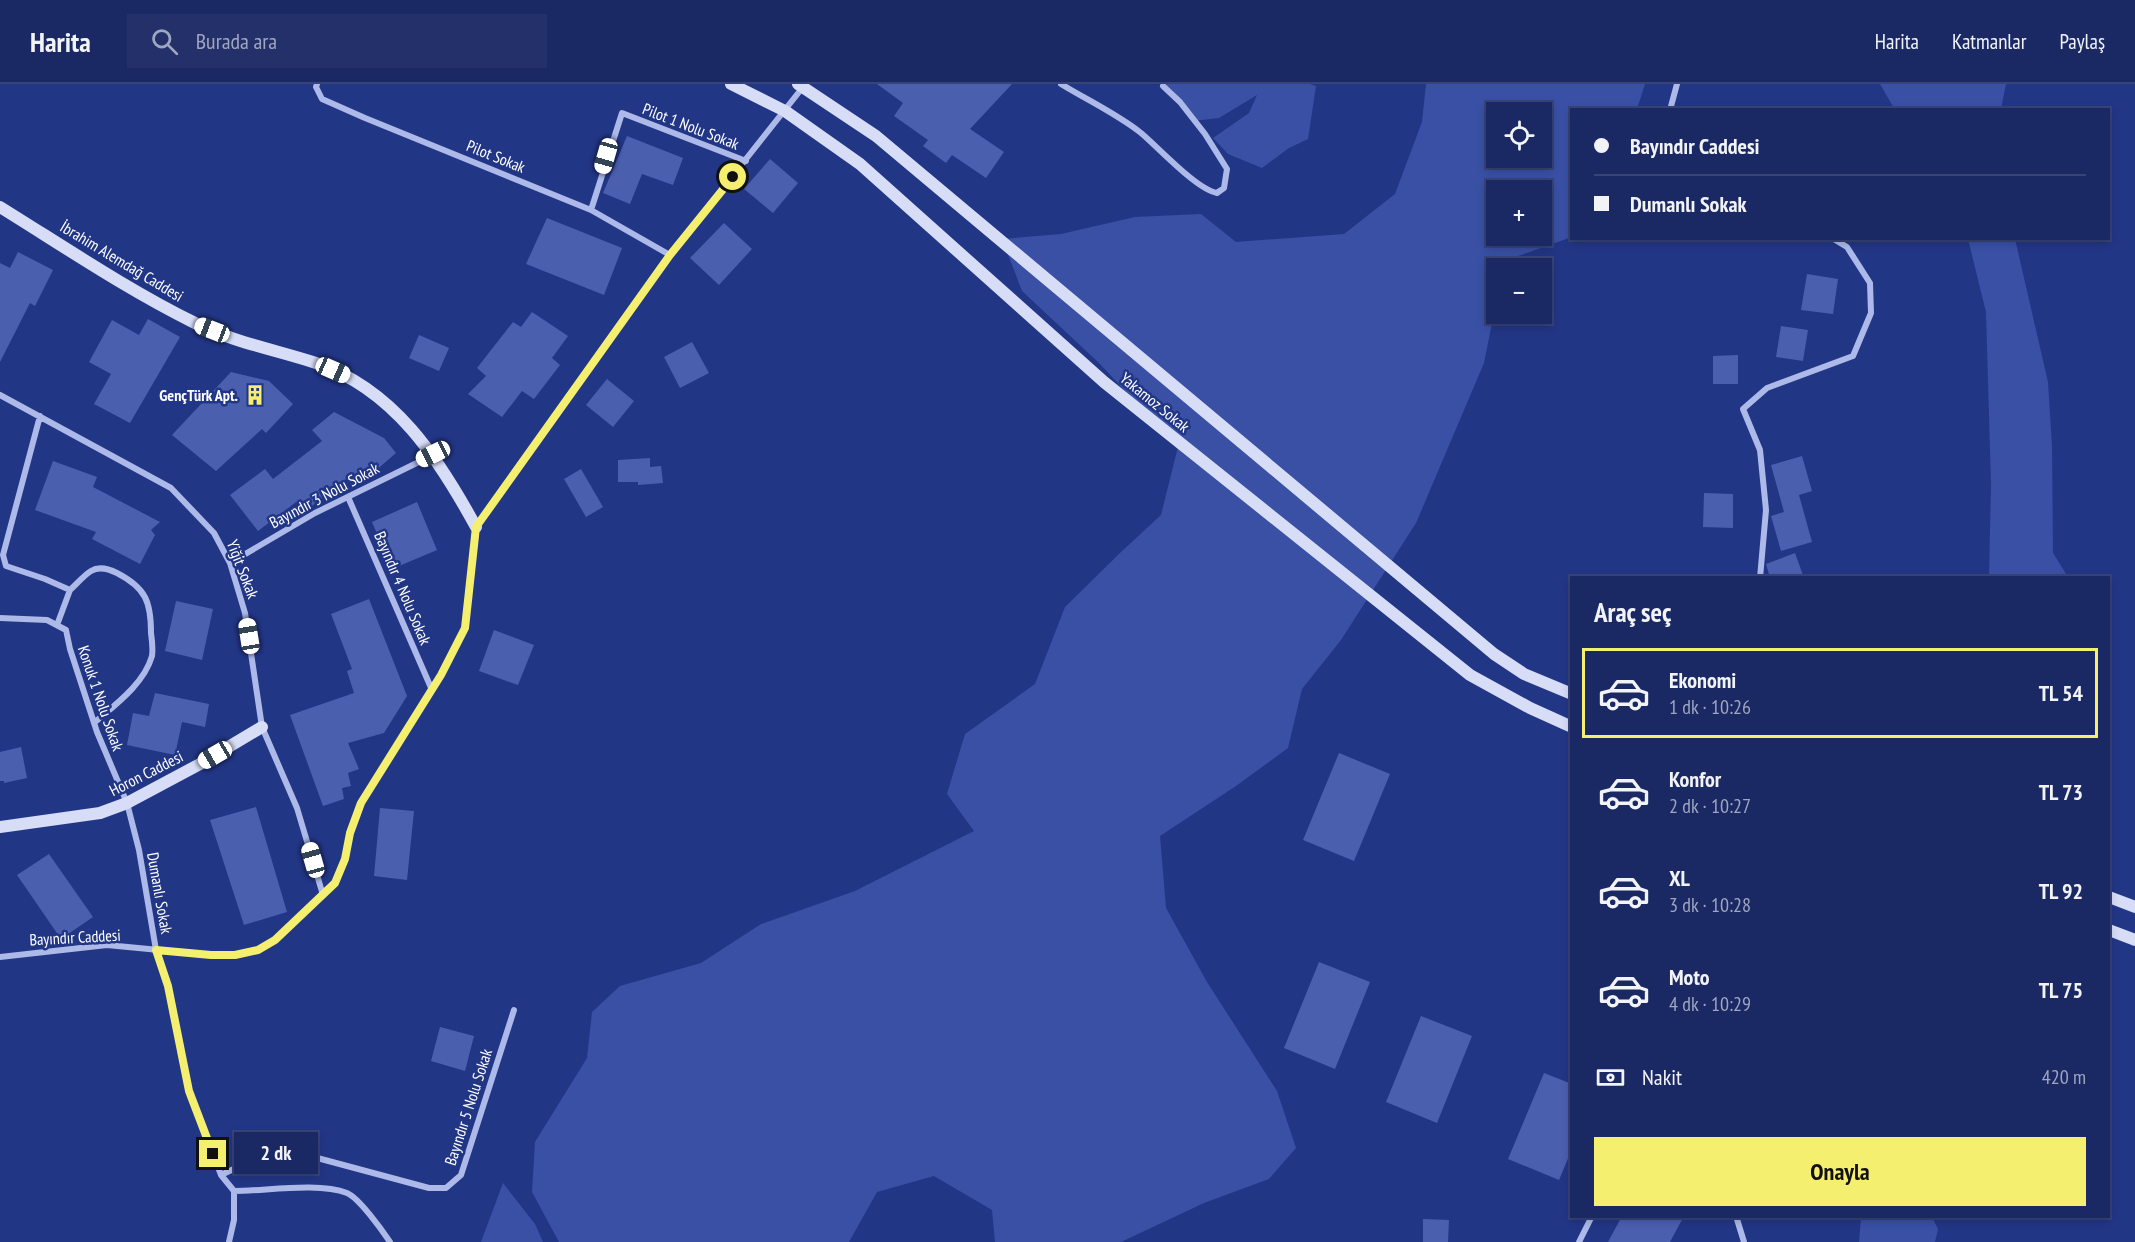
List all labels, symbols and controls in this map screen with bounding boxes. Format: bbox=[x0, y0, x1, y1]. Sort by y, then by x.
search box bbox=[127, 14, 547, 68]
text: Harita bbox=[30, 23, 91, 60]
icon: search bbox=[148, 25, 181, 58]
text: Burada ara bbox=[196, 27, 277, 55]
text: Harita bbox=[1875, 28, 1919, 55]
text: Katmanlar bbox=[1952, 28, 2026, 55]
text: Paylaş bbox=[2059, 28, 2105, 55]
street label: Pilot 1 Nolu Sokak bbox=[640, 98, 743, 154]
map controls bbox=[1486, 102, 1552, 324]
button: locate bbox=[1486, 102, 1552, 168]
text: Bayındır Caddesi bbox=[1630, 132, 1760, 160]
street label: Pilot Sokak bbox=[464, 135, 529, 177]
car bbox=[592, 136, 620, 176]
route start bbox=[719, 163, 746, 190]
button: + bbox=[1486, 180, 1552, 246]
text: Dumanlı Sokak bbox=[1630, 190, 1747, 218]
street label: İbrahim Alemdağ Caddesi bbox=[57, 216, 187, 306]
button: − bbox=[1486, 258, 1552, 324]
car bbox=[192, 315, 232, 345]
car bbox=[313, 354, 353, 386]
street label: Yakamoz Sokak bbox=[1116, 368, 1194, 437]
building icon: GençTürk Apt. bbox=[243, 383, 267, 407]
place label: GençTürk Apt. bbox=[159, 385, 238, 405]
car bbox=[413, 438, 453, 470]
street label: Bayındır 3 Nolu Sokak bbox=[266, 457, 383, 532]
street label: Bayındır 4 Nolu Sokak bbox=[370, 528, 436, 648]
street label: Yiğit Sokak bbox=[223, 537, 264, 602]
text: Araç seç bbox=[1594, 595, 1672, 629]
car bbox=[237, 617, 261, 655]
street label: Konuk 1 Nolu Sokak bbox=[74, 643, 129, 754]
icon: car bbox=[1597, 666, 1651, 720]
text: Ekonomi bbox=[1669, 666, 1736, 694]
text: TL 54 bbox=[2039, 679, 2083, 707]
text: 1 dk · 10:26 bbox=[1669, 694, 1751, 720]
car bbox=[195, 738, 235, 772]
street label: Horon Caddesi bbox=[106, 746, 186, 800]
icon: car bbox=[1597, 765, 1651, 819]
text: Konfor bbox=[1669, 765, 1721, 793]
text: TL 73 bbox=[2039, 778, 2083, 806]
text: 2 dk · 10:27 bbox=[1669, 793, 1751, 819]
car bbox=[299, 840, 327, 880]
street label: Dumanlı Sokak bbox=[143, 851, 177, 936]
icon: car bbox=[1597, 864, 1651, 918]
text: XL bbox=[1669, 864, 1690, 892]
text: TL 92 bbox=[2039, 877, 2083, 905]
text: 3 dk · 10:28 bbox=[1669, 892, 1751, 918]
street label: Bayındır Caddesi bbox=[29, 925, 121, 949]
icon: car bbox=[1597, 963, 1651, 1017]
text: Moto bbox=[1669, 963, 1710, 991]
text: TL 75 bbox=[2039, 976, 2083, 1004]
text: 4 dk · 10:29 bbox=[1669, 991, 1751, 1017]
street label: Bayındır 5 Nolu Sokak bbox=[440, 1045, 497, 1168]
icon: cash bbox=[1594, 1061, 1627, 1094]
text: Nakit bbox=[1642, 1063, 1682, 1091]
text: 420 m bbox=[2042, 1064, 2086, 1090]
callout: 2 dk bbox=[234, 1133, 318, 1175]
button: Onayla bbox=[1594, 1137, 2086, 1206]
route end bbox=[199, 1140, 226, 1167]
text: 2 dk bbox=[261, 1140, 291, 1166]

